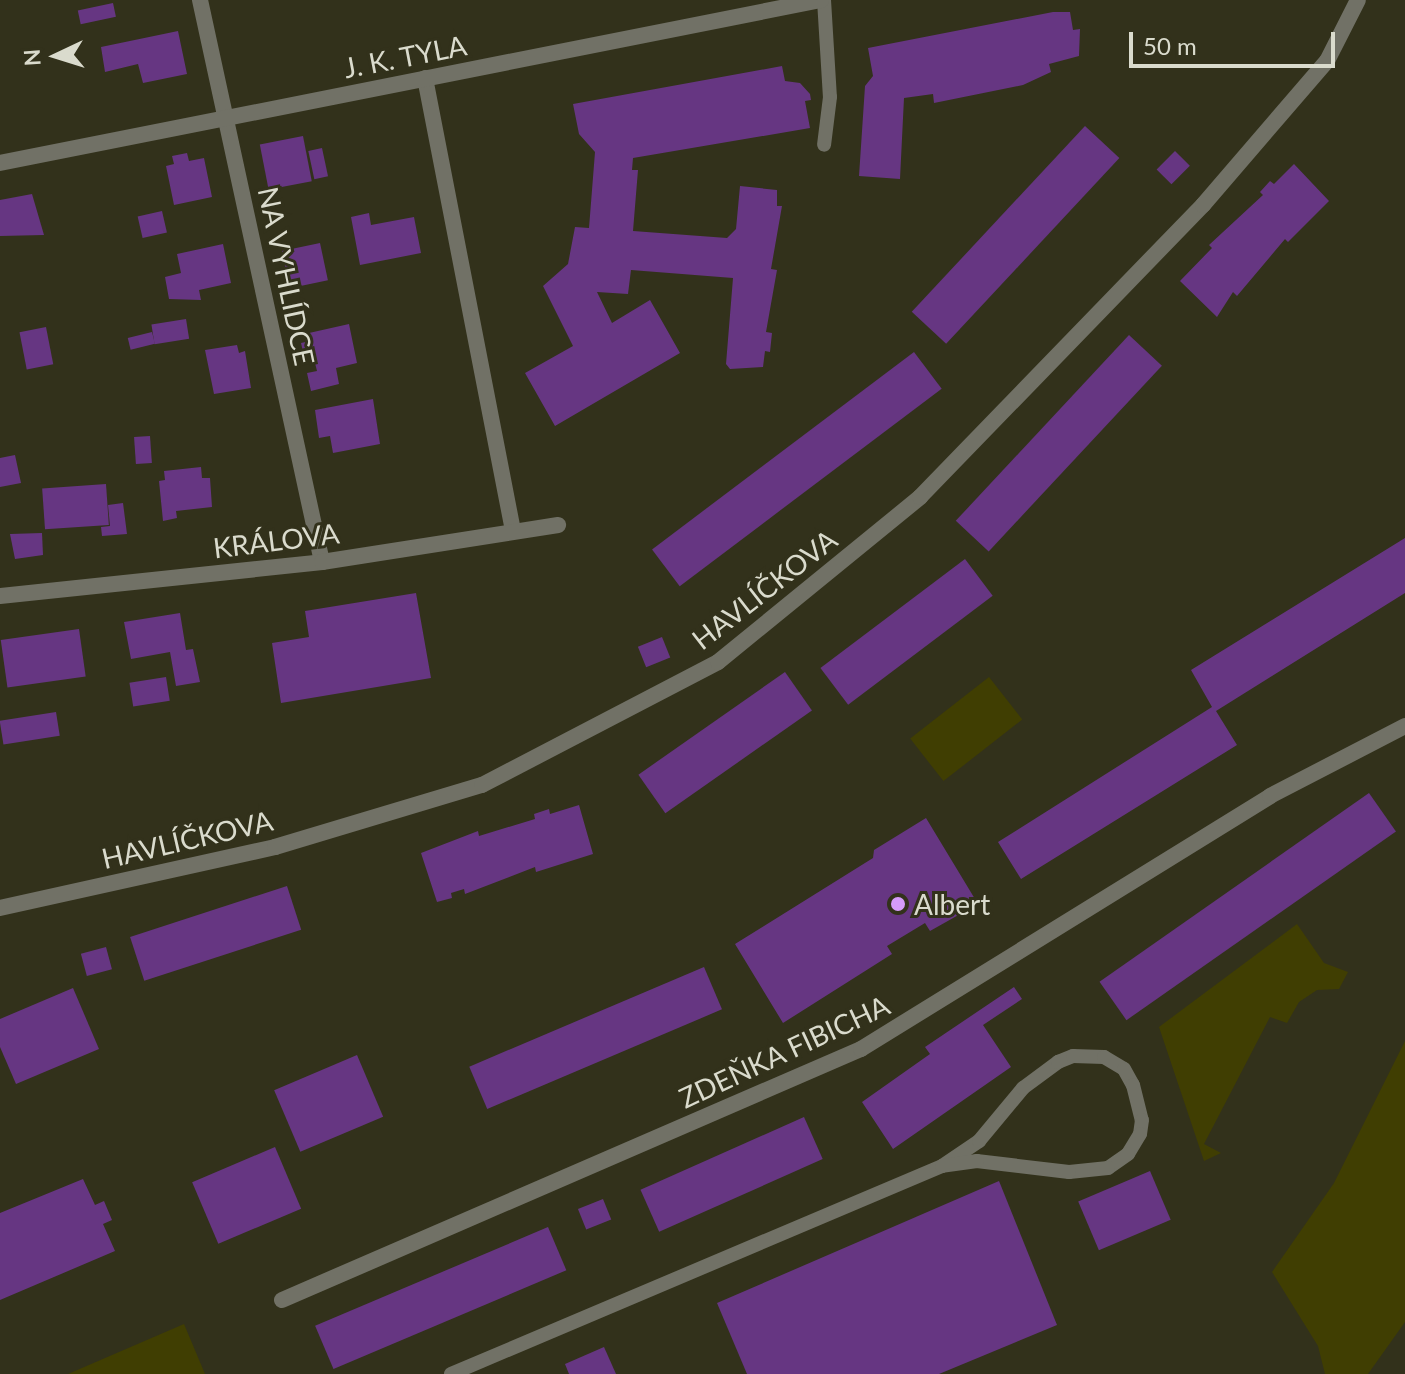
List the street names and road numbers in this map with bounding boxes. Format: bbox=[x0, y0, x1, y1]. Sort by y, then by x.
street label: J. K. TYLA bbox=[340, 28, 470, 84]
street label: NA VYHLÍDCE bbox=[251, 183, 323, 369]
street label: KRÁLOVA bbox=[211, 516, 341, 564]
street label: HAVLÍČKOVA bbox=[685, 522, 843, 656]
street label: HAVLÍČKOVA bbox=[98, 803, 276, 875]
street label: ZDEŇKA FIBICHA bbox=[673, 987, 895, 1115]

